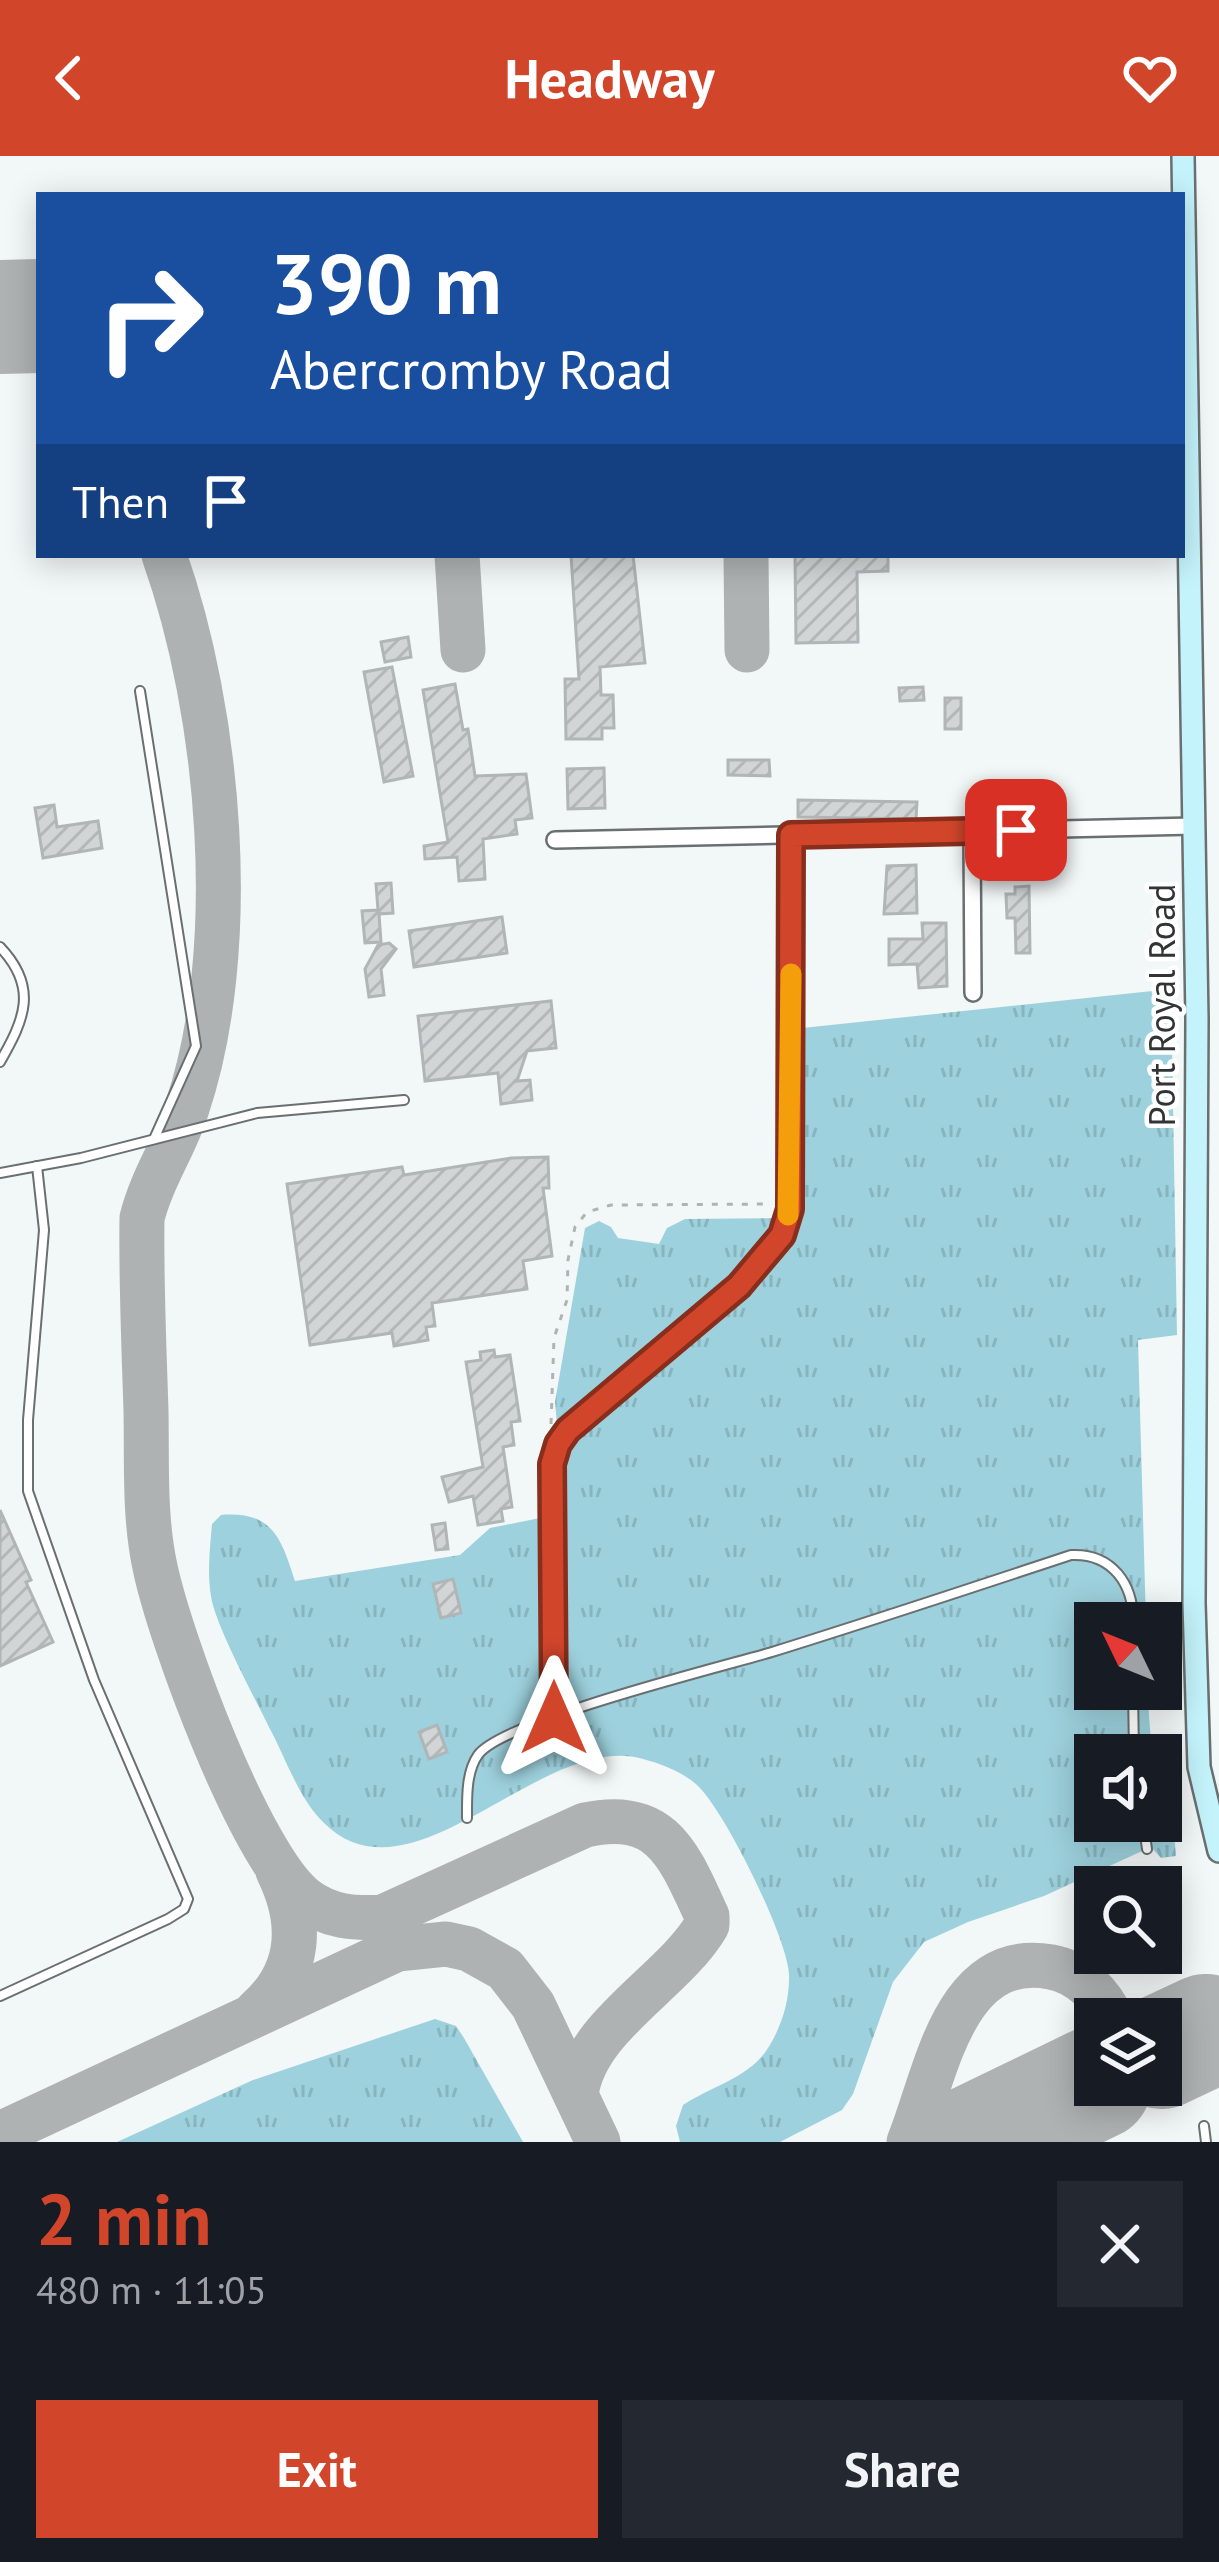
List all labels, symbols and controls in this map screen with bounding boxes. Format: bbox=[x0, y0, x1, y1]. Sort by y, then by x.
text: Headway bbox=[504, 43, 715, 113]
icon: back bbox=[36, 45, 102, 111]
icon: heart bbox=[1117, 45, 1183, 111]
text: 390 m bbox=[270, 228, 502, 337]
icon: right bbox=[72, 240, 228, 396]
text: Abercromby Road bbox=[270, 334, 673, 404]
icon: arrive bbox=[193, 468, 259, 534]
text: Then bbox=[72, 472, 169, 530]
pin bbox=[965, 779, 1067, 881]
icon: arrive bbox=[983, 797, 1049, 863]
street label: Port Royal Road bbox=[1138, 884, 1185, 1126]
north arrow bbox=[1074, 1602, 1182, 1710]
map controls bbox=[1074, 1602, 1182, 2106]
position arrow bbox=[491, 1655, 617, 1781]
button: sound bbox=[1074, 1734, 1182, 1842]
button: search bbox=[1074, 1866, 1182, 1974]
button: layers bbox=[1074, 1998, 1182, 2106]
text: 2 min bbox=[36, 2172, 212, 2265]
button: close bbox=[1057, 2181, 1183, 2307]
text: 480 m · 11:05 bbox=[36, 2264, 267, 2315]
button: Exit bbox=[36, 2400, 598, 2538]
button: Share bbox=[622, 2400, 1183, 2538]

